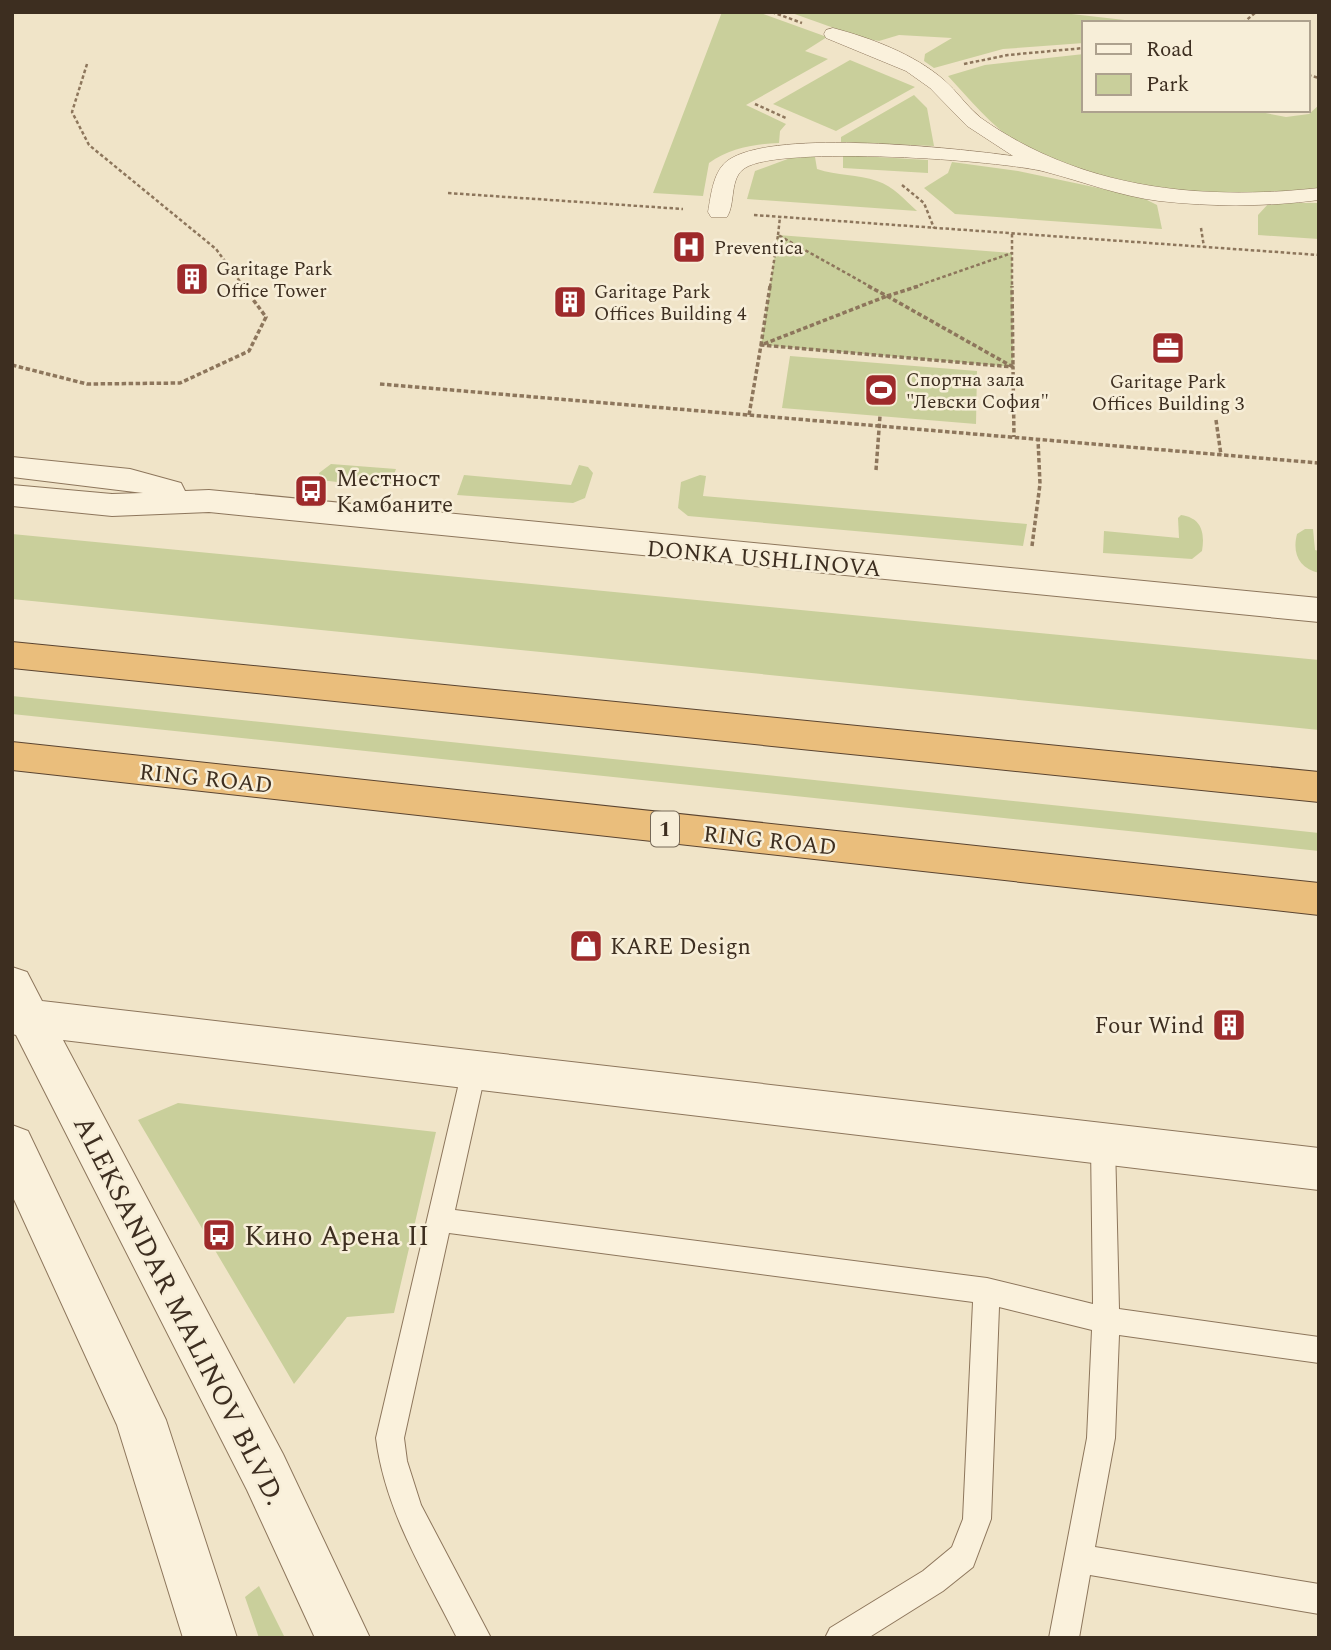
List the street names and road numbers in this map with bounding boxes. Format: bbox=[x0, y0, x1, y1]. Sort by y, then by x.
street label: DONKA USHLINOVA bbox=[645, 532, 882, 587]
street label: RING ROAD bbox=[137, 755, 274, 804]
road number: 1 bbox=[651, 812, 679, 846]
street label: RING ROAD bbox=[701, 817, 838, 866]
street label: ALEKSANDAR MALINOV BLVD. bbox=[61, 1108, 296, 1513]

